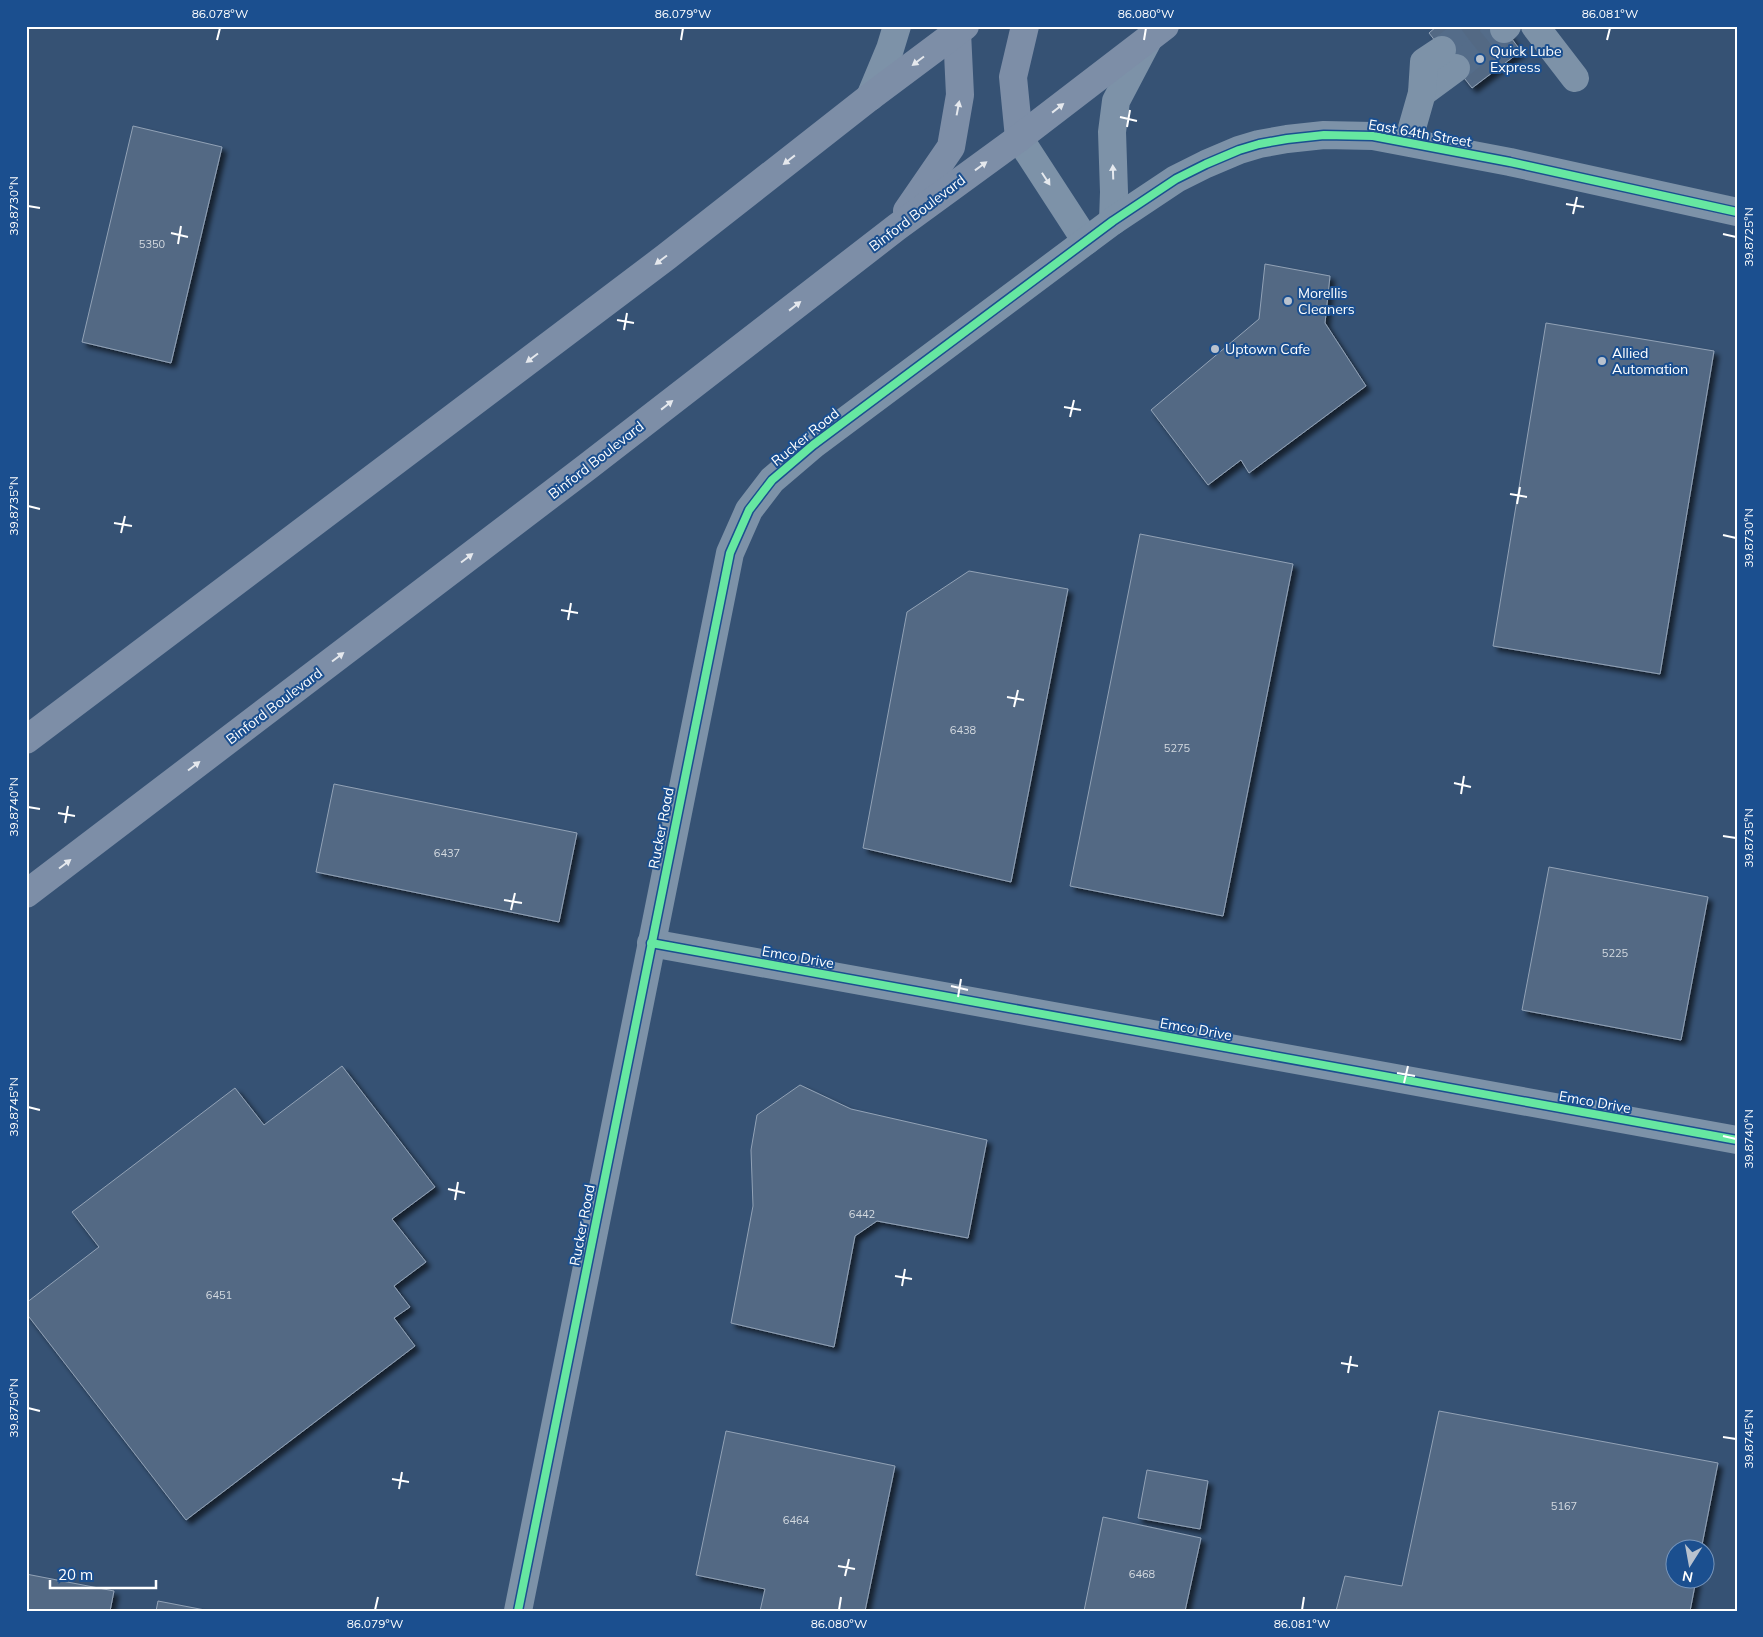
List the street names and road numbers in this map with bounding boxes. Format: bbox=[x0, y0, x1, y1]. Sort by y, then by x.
street label: East 64th Street bbox=[1367, 115, 1473, 151]
street label: Binford Boulevard bbox=[865, 171, 969, 255]
street label: Rucker Road bbox=[767, 404, 843, 470]
street label: Binford Boulevard bbox=[545, 417, 647, 503]
street label: Binford Boulevard bbox=[222, 664, 326, 748]
street label: Rucker Road bbox=[644, 786, 678, 870]
street label: Emco Drive bbox=[761, 942, 835, 972]
street label: Emco Drive bbox=[1159, 1014, 1233, 1044]
street label: Emco Drive bbox=[1558, 1087, 1632, 1117]
street label: Rucker Road bbox=[565, 1183, 599, 1267]

